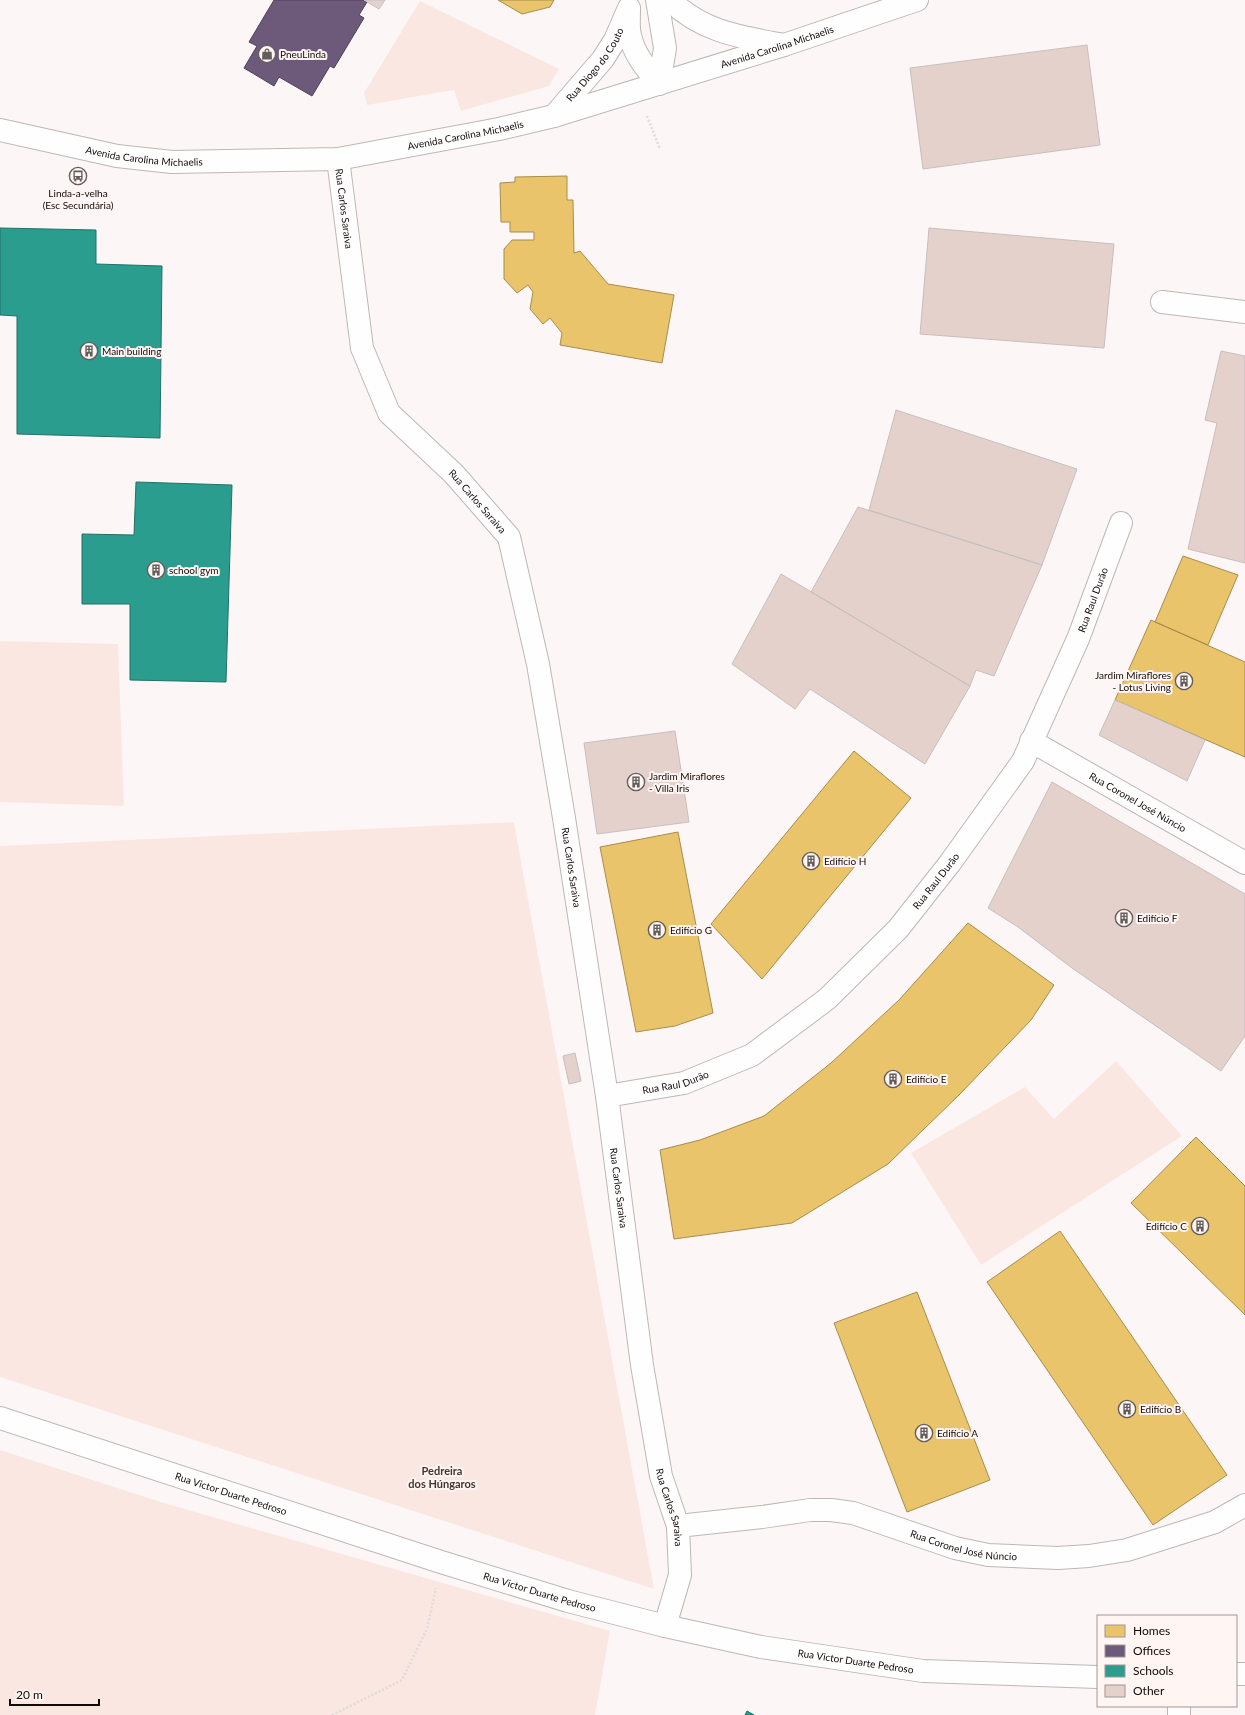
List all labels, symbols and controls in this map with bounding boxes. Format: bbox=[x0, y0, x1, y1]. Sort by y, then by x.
street label: Avenida Carolina Michaelis bbox=[719, 23, 835, 70]
street label: Rua Diogo do Couto bbox=[563, 25, 626, 104]
shop icon: PneuLinda bbox=[257, 44, 277, 64]
place label: PneuLinda bbox=[280, 48, 326, 60]
street label: Avenida Carolina Michaelis bbox=[407, 117, 525, 152]
street label: Avenida Carolina Michaelis bbox=[85, 143, 203, 168]
bus stop icon: Linda-a-velha (Esc Secundária) bbox=[68, 166, 88, 186]
street label: Rua Carlos Saraiva bbox=[333, 168, 355, 249]
place label: Linda-a-velha (Esc Secundária) bbox=[43, 187, 114, 211]
building icon: Main building bbox=[79, 341, 99, 361]
place label: Main building bbox=[102, 345, 161, 357]
street label: Rua Carlos Saraiva bbox=[447, 467, 509, 535]
building icon: school gym bbox=[146, 560, 166, 580]
place label: school gym bbox=[169, 564, 219, 576]
street label: Rua Raul Durão bbox=[1075, 565, 1110, 634]
place label: Jardim Miraflores - Lotus Living bbox=[1095, 669, 1171, 693]
building icon: Jardim Miraflores - Lotus Living bbox=[1174, 671, 1194, 691]
place label: Jardim Miraflores - Villa Iris bbox=[649, 770, 725, 794]
street label: Rua Coronel José Núncio bbox=[1087, 770, 1189, 834]
building icon: Jardim Miraflores - Villa Iris bbox=[626, 772, 646, 792]
street label: Rua Carlos Saraiva bbox=[560, 826, 584, 908]
street label: Rua Raul Durão bbox=[910, 850, 962, 912]
building icon: Edifício H bbox=[801, 851, 821, 871]
place label: Edifício H bbox=[824, 855, 866, 867]
building icon: Edifício F bbox=[1114, 908, 1134, 928]
place label: Edifício F bbox=[1137, 912, 1178, 924]
building icon: Edifício G bbox=[647, 920, 667, 940]
place label: Edifício G bbox=[670, 924, 712, 936]
street label: Rua Raul Durão bbox=[641, 1067, 711, 1096]
building icon: Edifício E bbox=[883, 1069, 903, 1089]
place label: Edifício E bbox=[906, 1073, 947, 1085]
street label: Rua Carlos Saraiva bbox=[608, 1147, 630, 1229]
building icon: Edifício C bbox=[1190, 1216, 1210, 1236]
place label: Edifício C bbox=[1146, 1220, 1187, 1232]
building icon: Edifício B bbox=[1117, 1399, 1137, 1419]
place label: Edifício B bbox=[1140, 1403, 1181, 1415]
building icon: Edifício A bbox=[914, 1423, 934, 1443]
place label: Edifício A bbox=[937, 1427, 978, 1439]
district label: Pedreira dos Húngaros bbox=[408, 1464, 476, 1490]
street label: Rua Carlos Saraiva bbox=[654, 1467, 685, 1547]
street label: Rua Victor Duarte Pedroso bbox=[174, 1470, 289, 1517]
street label: Rua Coronel José Núncio bbox=[909, 1527, 1018, 1562]
street label: Rua Victor Duarte Pedroso bbox=[482, 1569, 598, 1614]
legend bbox=[1097, 1615, 1237, 1707]
text: Homes bbox=[1133, 1623, 1170, 1638]
text: Offices bbox=[1133, 1643, 1170, 1658]
street label: Rua Victor Duarte Pedroso bbox=[797, 1647, 915, 1676]
text: Schools bbox=[1133, 1663, 1174, 1678]
scale bar bbox=[10, 1681, 99, 1707]
text: Other bbox=[1133, 1683, 1165, 1698]
text: 20 m bbox=[16, 1687, 43, 1702]

